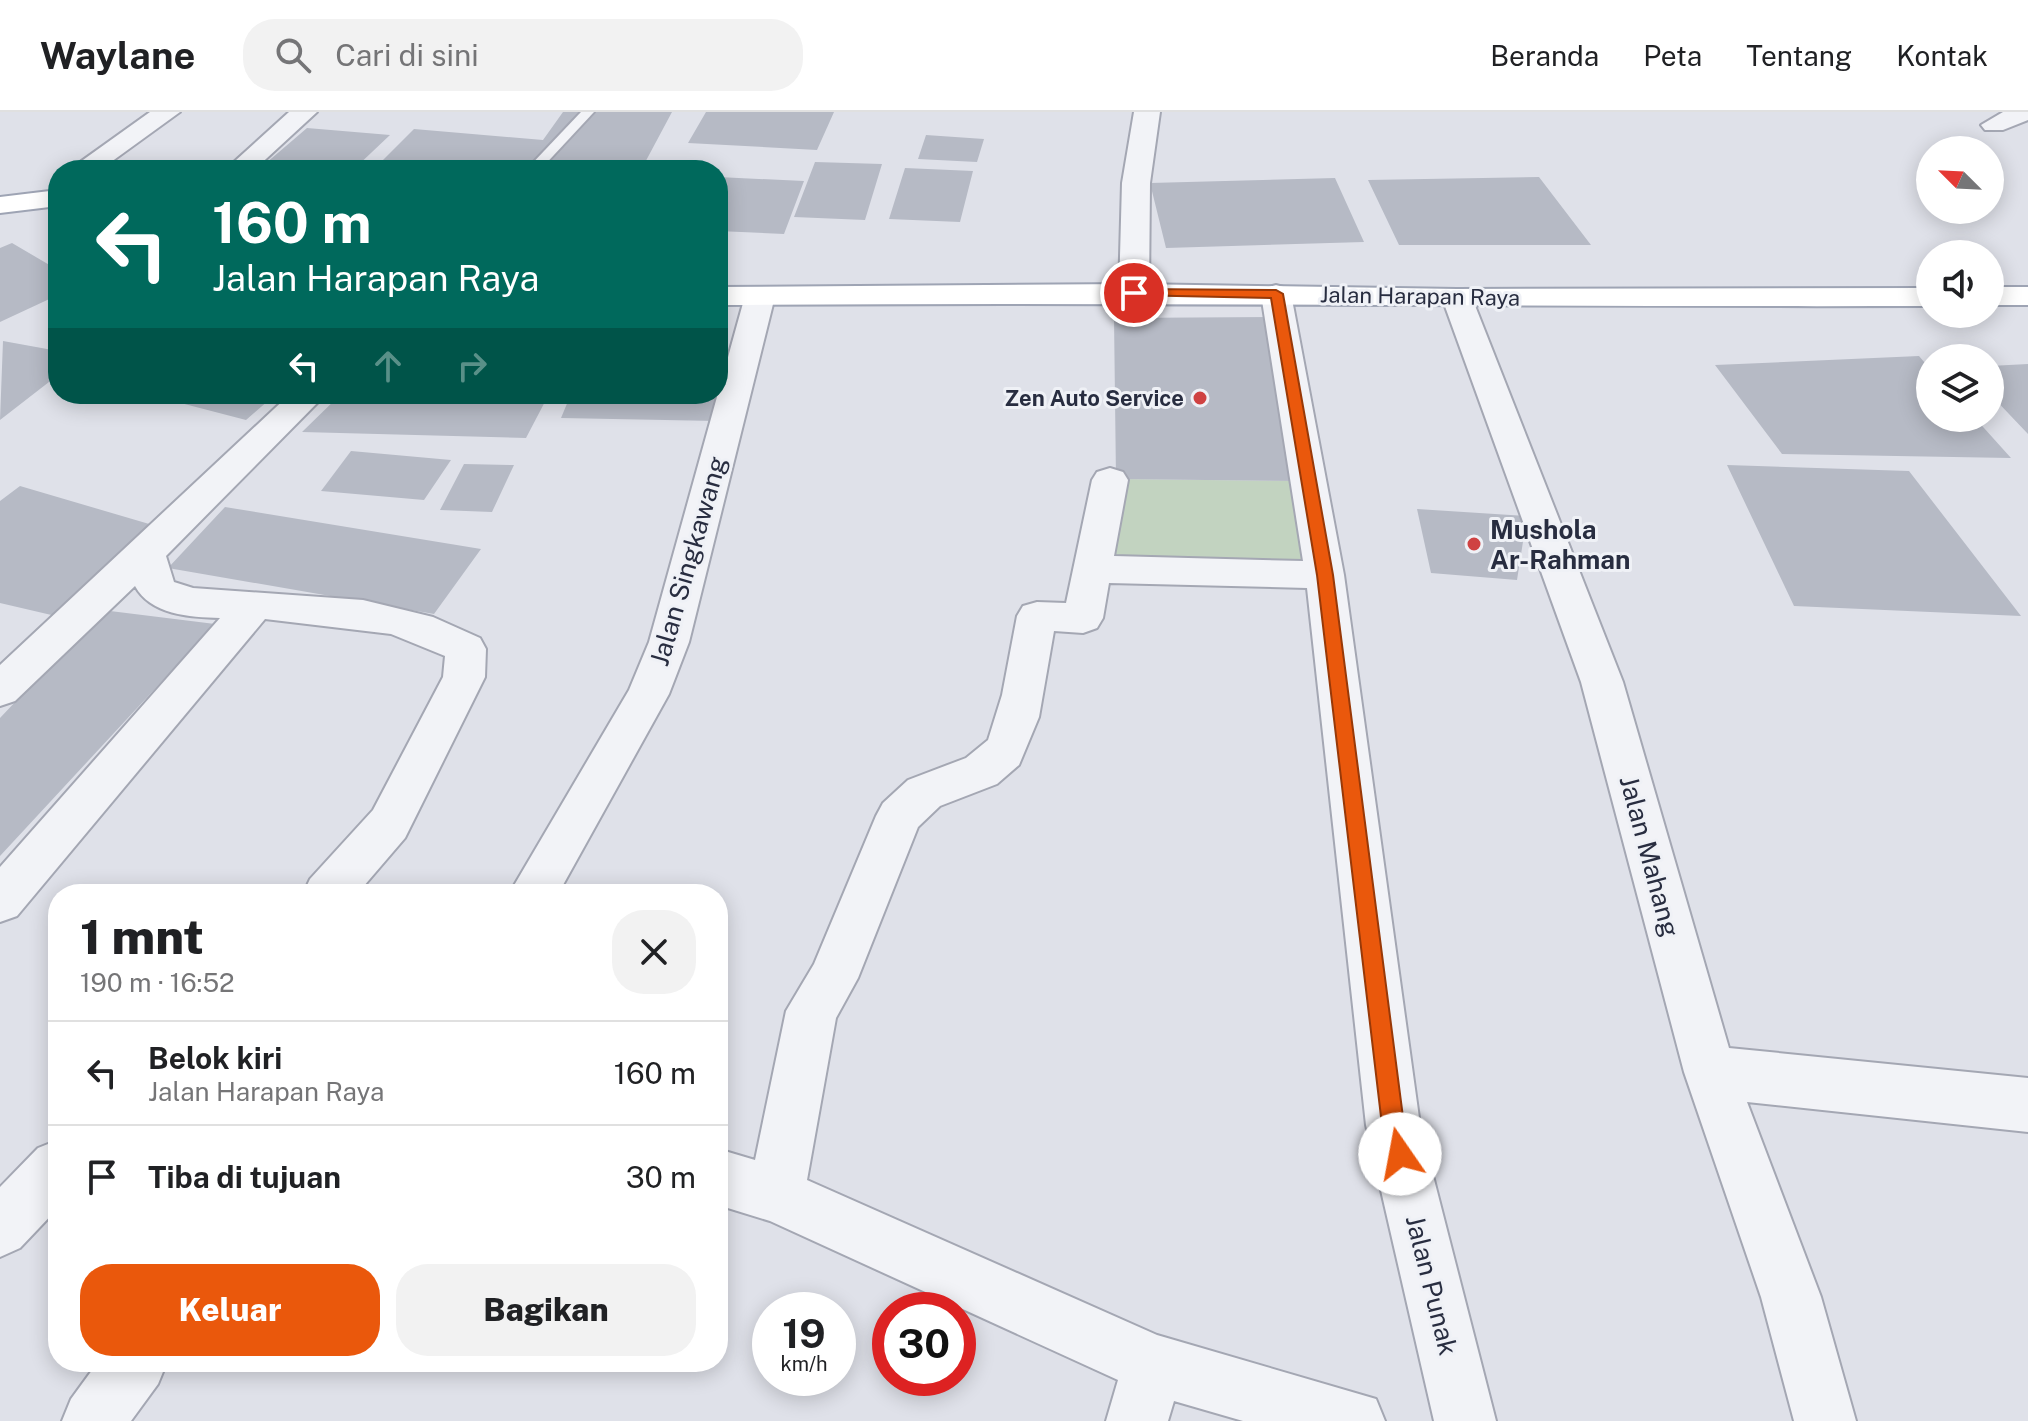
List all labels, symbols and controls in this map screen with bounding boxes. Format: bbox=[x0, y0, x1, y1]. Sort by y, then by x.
search box bbox=[243, 19, 803, 91]
text: Waylane bbox=[40, 33, 195, 78]
icon: search bbox=[271, 33, 315, 77]
text: Cari di sini bbox=[335, 37, 479, 73]
text: Beranda bbox=[1490, 39, 1599, 72]
text: Peta bbox=[1643, 39, 1702, 72]
text: Tentang bbox=[1746, 39, 1852, 72]
text: Kontak bbox=[1896, 39, 1988, 72]
north arrow bbox=[1916, 136, 2004, 224]
map controls bbox=[1916, 136, 2004, 432]
text: 160 m bbox=[212, 190, 372, 256]
icon: left bbox=[80, 192, 184, 296]
button: sound bbox=[1916, 240, 2004, 328]
text: Jalan Harapan Raya bbox=[212, 257, 539, 299]
pin bbox=[1100, 259, 1168, 327]
icon: arrive bbox=[1112, 271, 1156, 315]
street label: Jalan Harapan Raya bbox=[1320, 281, 1520, 311]
icon: left bbox=[282, 344, 326, 388]
icon: ahead bbox=[366, 344, 410, 388]
icon: right bbox=[450, 344, 494, 388]
button: layers bbox=[1916, 344, 2004, 432]
place label: Zen Auto Service bbox=[1005, 385, 1184, 411]
marker: Zen Auto Service bbox=[1191, 389, 1209, 407]
street label: Jalan Singkawang bbox=[643, 452, 733, 670]
place label: Mushola Ar-Rahman bbox=[1490, 514, 1630, 575]
marker: Mushola Ar-Rahman bbox=[1465, 535, 1483, 553]
street label: Jalan Mahang bbox=[1614, 772, 1686, 940]
text: 1 mnt bbox=[80, 908, 204, 965]
button: close bbox=[612, 910, 696, 994]
text: 190 m · 16:52 bbox=[80, 967, 235, 998]
text: Belok kiri bbox=[148, 1040, 282, 1076]
icon: left bbox=[80, 1051, 124, 1095]
text: 160 m bbox=[614, 1055, 696, 1091]
text: Jalan Harapan Raya bbox=[148, 1076, 384, 1107]
position arrow bbox=[1358, 1112, 1442, 1196]
icon: arrive bbox=[80, 1155, 124, 1199]
text: Tiba di tujuan bbox=[148, 1159, 341, 1195]
text: 30 m bbox=[626, 1159, 696, 1195]
street label: Jalan Punak bbox=[1400, 1212, 1464, 1358]
button: Keluar bbox=[80, 1264, 380, 1356]
button: Bagikan bbox=[396, 1264, 696, 1356]
speed limit sign: 30 bbox=[872, 1292, 976, 1396]
text: 19 bbox=[782, 1310, 826, 1357]
text: km/h bbox=[780, 1352, 828, 1376]

